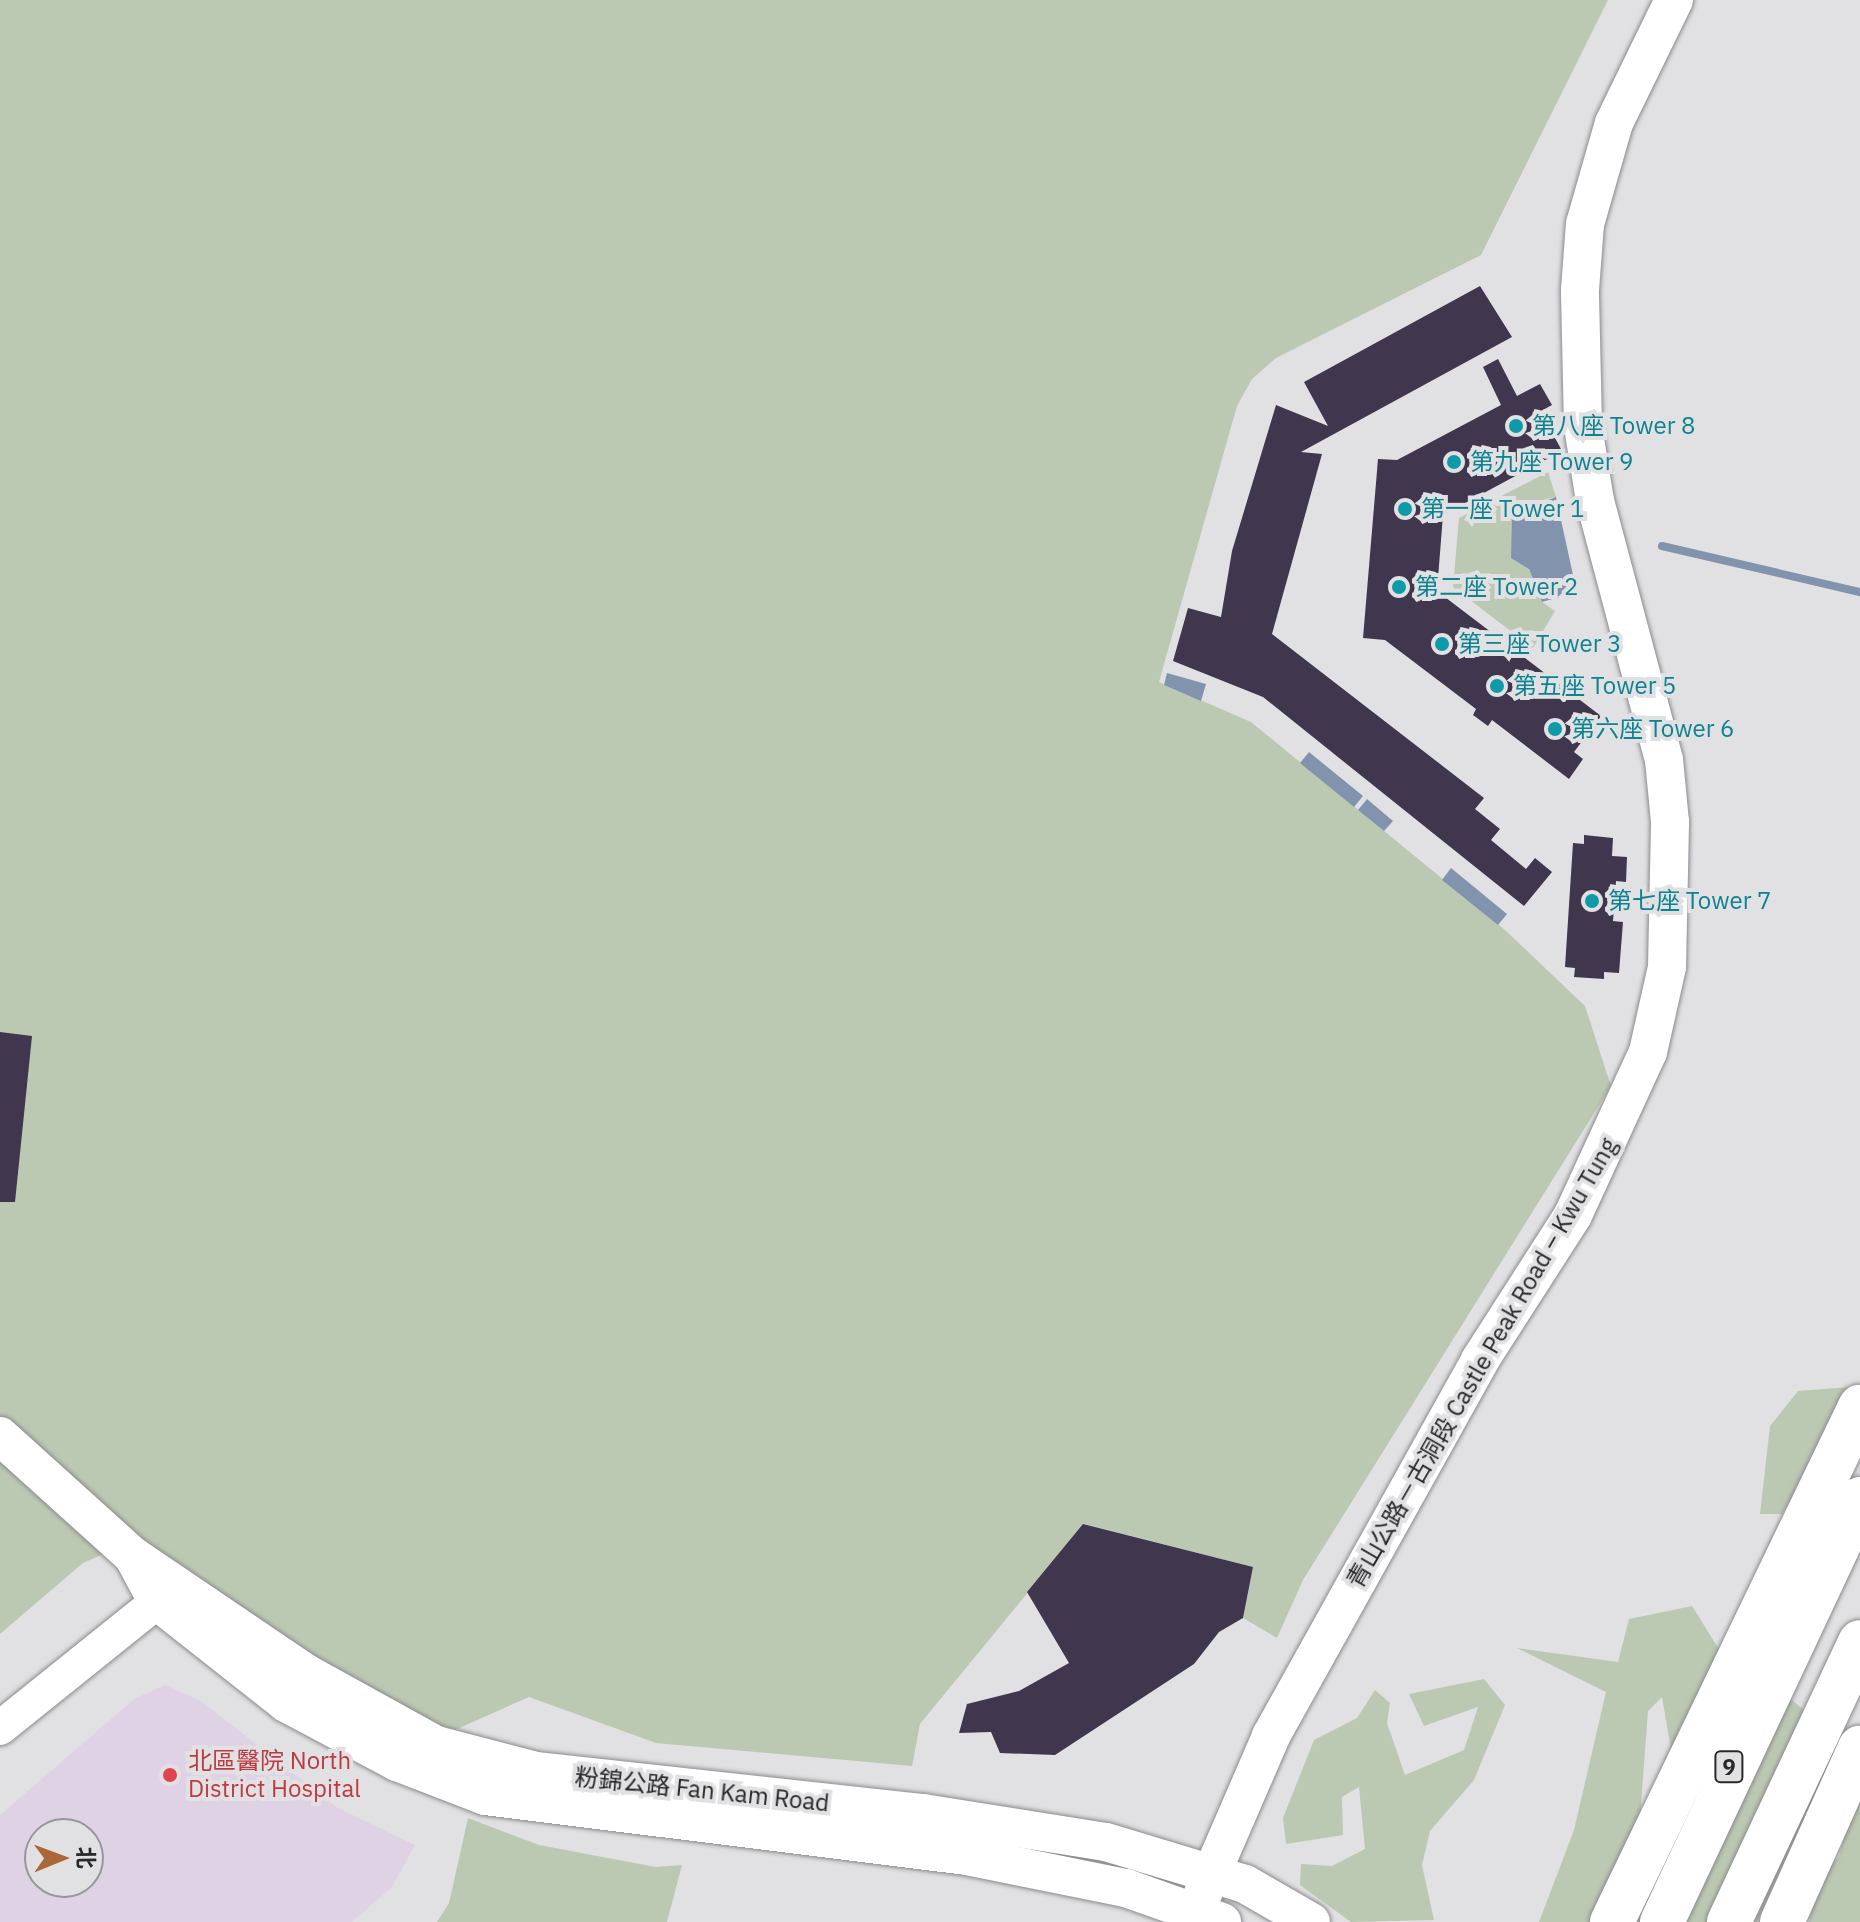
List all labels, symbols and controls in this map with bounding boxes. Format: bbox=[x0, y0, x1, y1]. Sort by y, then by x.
place label: 第八座 Tower 8 bbox=[1532, 412, 1696, 440]
marker: 第八座 Tower 8 bbox=[1507, 417, 1525, 435]
place label: 第九座 Tower 9 bbox=[1470, 448, 1634, 476]
marker: 第九座 Tower 9 bbox=[1445, 453, 1463, 471]
place label: 第一座 Tower 1 bbox=[1421, 495, 1585, 523]
marker: 第一座 Tower 1 bbox=[1396, 500, 1414, 518]
place label: 第二座 Tower 2 bbox=[1415, 573, 1579, 601]
marker: 第二座 Tower 2 bbox=[1390, 578, 1408, 596]
place label: 第三座 Tower 3 bbox=[1458, 630, 1622, 658]
marker: 第三座 Tower 3 bbox=[1433, 635, 1451, 653]
place label: 第五座 Tower 5 bbox=[1513, 672, 1677, 700]
marker: 第五座 Tower 5 bbox=[1488, 677, 1506, 695]
place label: 第六座 Tower 6 bbox=[1571, 715, 1735, 743]
marker: 第六座 Tower 6 bbox=[1546, 720, 1564, 738]
place label: 第七座 Tower 7 bbox=[1608, 887, 1772, 915]
marker: 第七座 Tower 7 bbox=[1583, 892, 1601, 910]
street label: 青山公路－古洞段 Castle Peak Road – Kwu Tung bbox=[1341, 1133, 1623, 1593]
place label: 北區醫院 North District Hospital bbox=[188, 1747, 361, 1803]
road number: 9 bbox=[1713, 1749, 1745, 1785]
street label: 粉錦公路 Fan Kam Road bbox=[573, 1762, 831, 1818]
marker: 北區醫院 North District Hospital bbox=[159, 1764, 181, 1786]
north arrow bbox=[24, 1818, 104, 1898]
text: 北 bbox=[72, 1846, 101, 1869]

